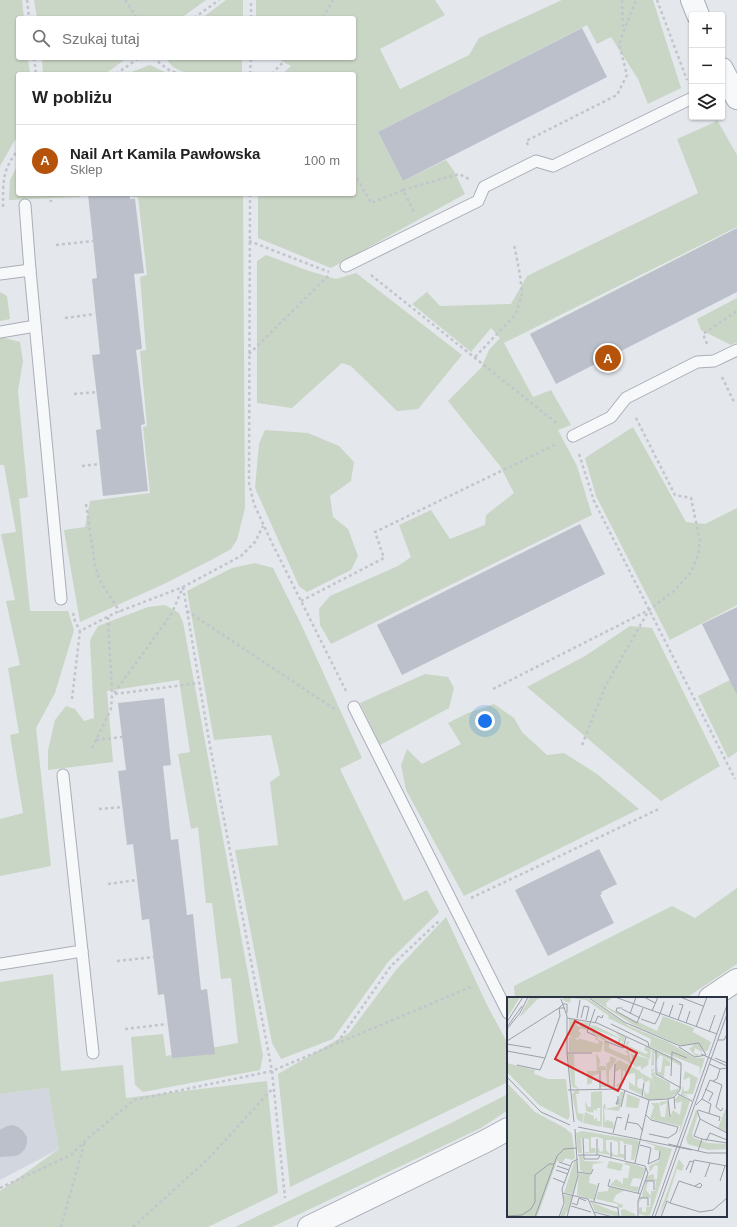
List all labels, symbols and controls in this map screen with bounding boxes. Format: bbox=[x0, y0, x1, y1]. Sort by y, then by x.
map controls bbox=[689, 12, 725, 120]
button: + bbox=[689, 12, 725, 48]
search box bbox=[16, 16, 356, 60]
icon: search bbox=[30, 27, 52, 49]
text: Szukaj tutaj bbox=[62, 30, 140, 47]
button: − bbox=[689, 48, 725, 84]
button: layers bbox=[689, 84, 725, 120]
text: W pobliżu bbox=[32, 88, 112, 107]
text: Nail Art Kamila Pawłowska bbox=[70, 145, 260, 162]
text: A bbox=[40, 153, 50, 168]
text: 100 m bbox=[304, 153, 340, 168]
text: Sklep bbox=[70, 162, 103, 177]
pin: A bbox=[595, 343, 621, 373]
your location bbox=[475, 711, 495, 731]
inset map bbox=[507, 997, 727, 1217]

